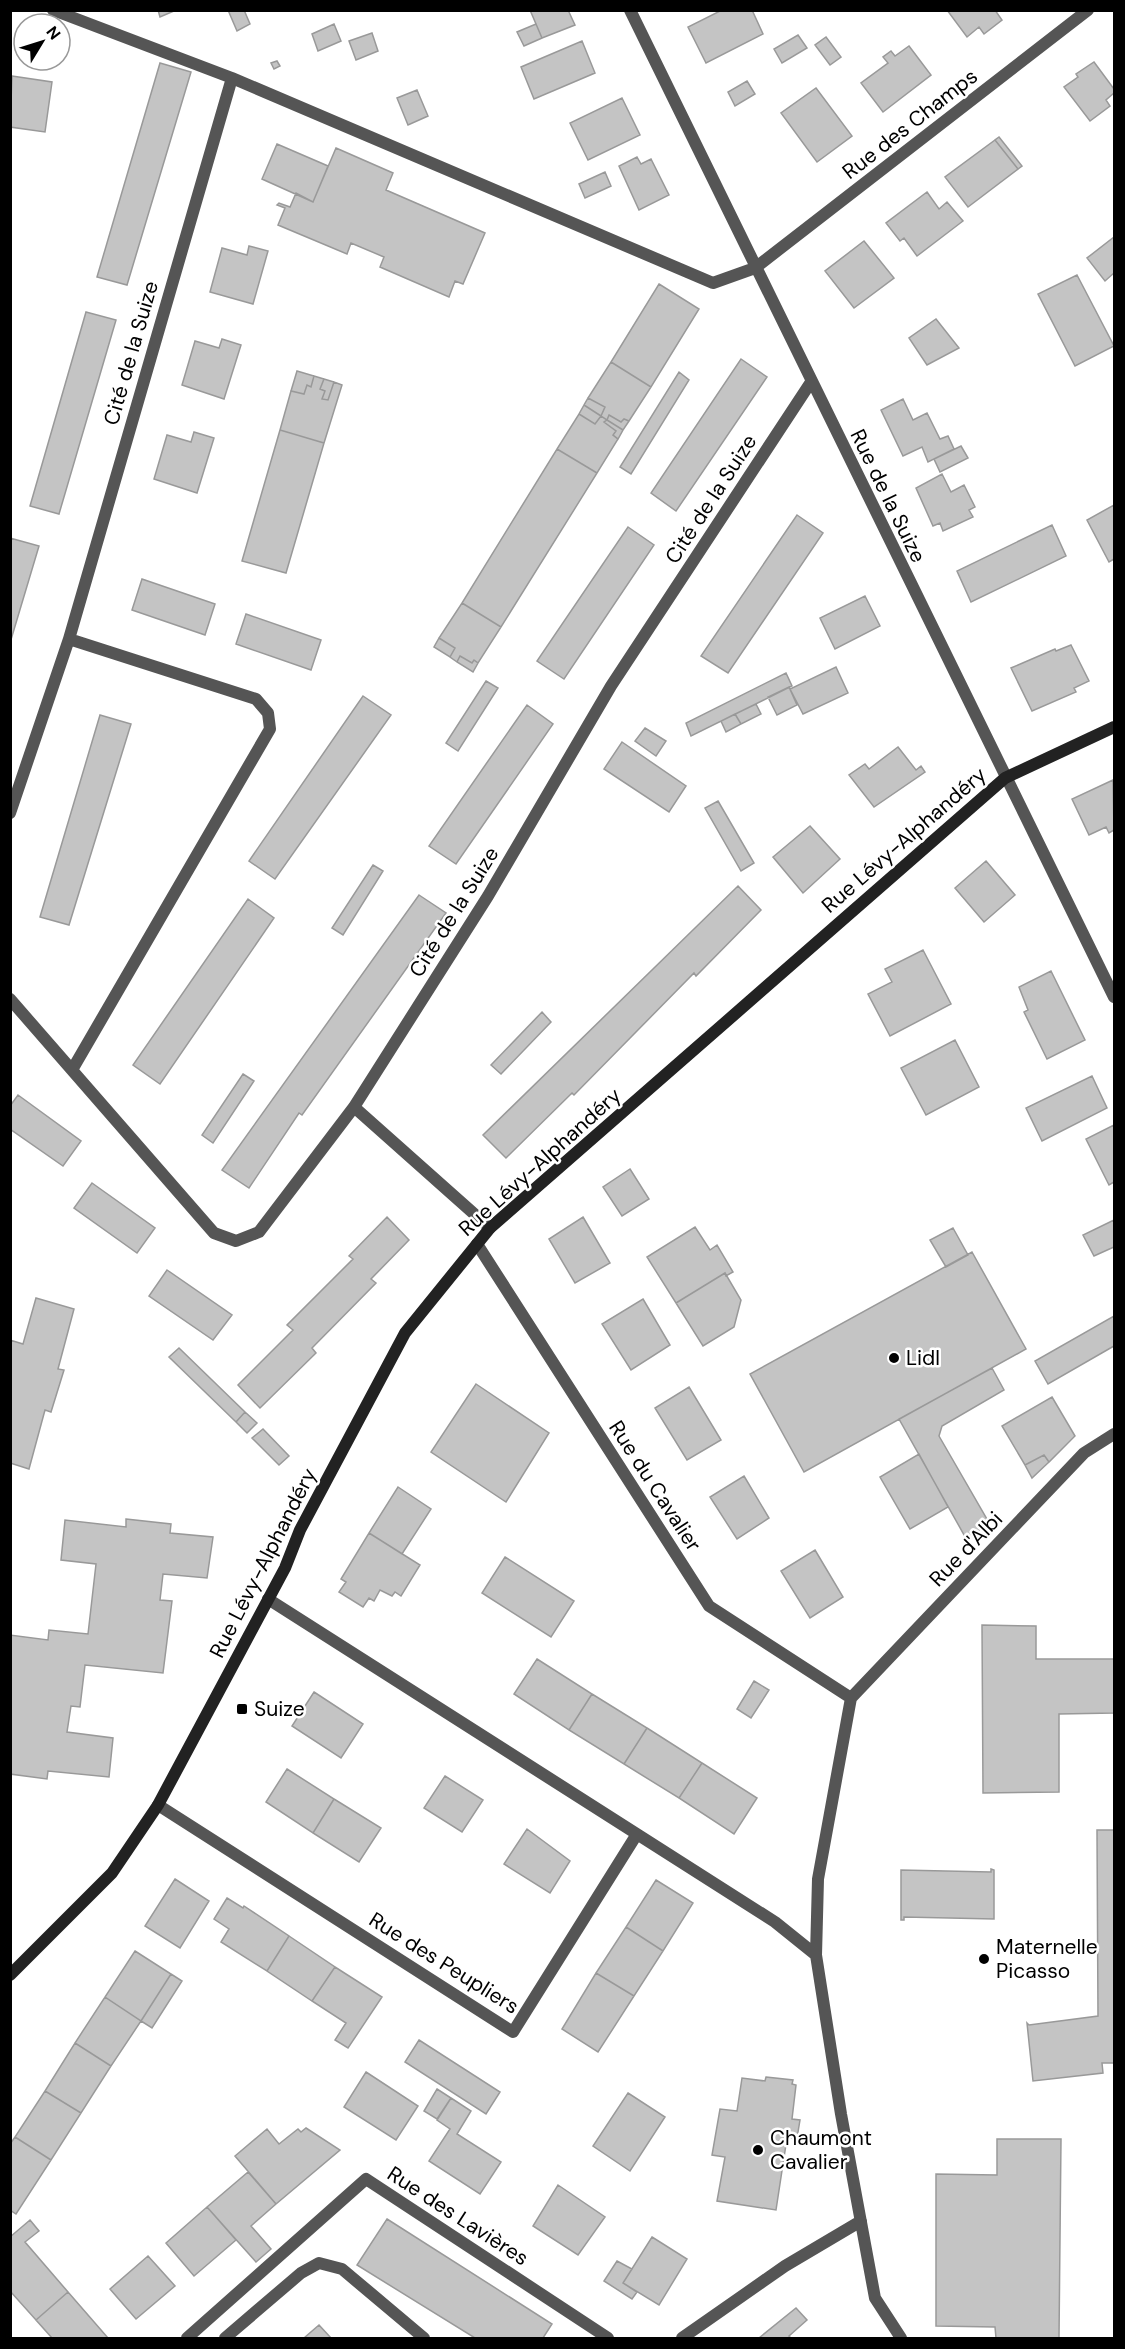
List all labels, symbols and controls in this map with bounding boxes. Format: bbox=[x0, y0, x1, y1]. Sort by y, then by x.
north arrow bbox=[12, 12, 72, 72]
text: N bbox=[42, 22, 65, 44]
street label: Rue des Champs bbox=[837, 62, 983, 186]
street label: Cité de la Suize bbox=[97, 278, 165, 428]
street label: Rue de la Suize bbox=[844, 425, 932, 567]
street label: Cité de la Suize bbox=[659, 429, 763, 569]
street label: Rue Lévy-Alphandéry bbox=[816, 761, 992, 919]
street label: Cité de la Suize bbox=[403, 841, 505, 982]
street label: Rue Lévy-Alphandéry bbox=[453, 1081, 627, 1242]
place label: Lidl bbox=[906, 1344, 940, 1372]
marker: Lidl bbox=[887, 1351, 901, 1365]
street label: Rue du Cavalier bbox=[602, 1415, 708, 1557]
street label: Rue Lévy-Alphandéry bbox=[203, 1463, 323, 1663]
street label: Rue d'Albi bbox=[923, 1505, 1009, 1593]
place label: Suize bbox=[254, 1695, 305, 1723]
marker: Suize bbox=[235, 1702, 249, 1716]
street label: Rue des Peupliers bbox=[364, 1906, 524, 2020]
place label: Maternelle Picasso bbox=[996, 1933, 1098, 1985]
marker: Maternelle Picasso bbox=[977, 1952, 991, 1966]
place label: Chaumont Cavalier bbox=[770, 2124, 872, 2176]
marker: Chaumont Cavalier bbox=[751, 2143, 765, 2157]
street label: Rue des Lavières bbox=[382, 2160, 534, 2272]

